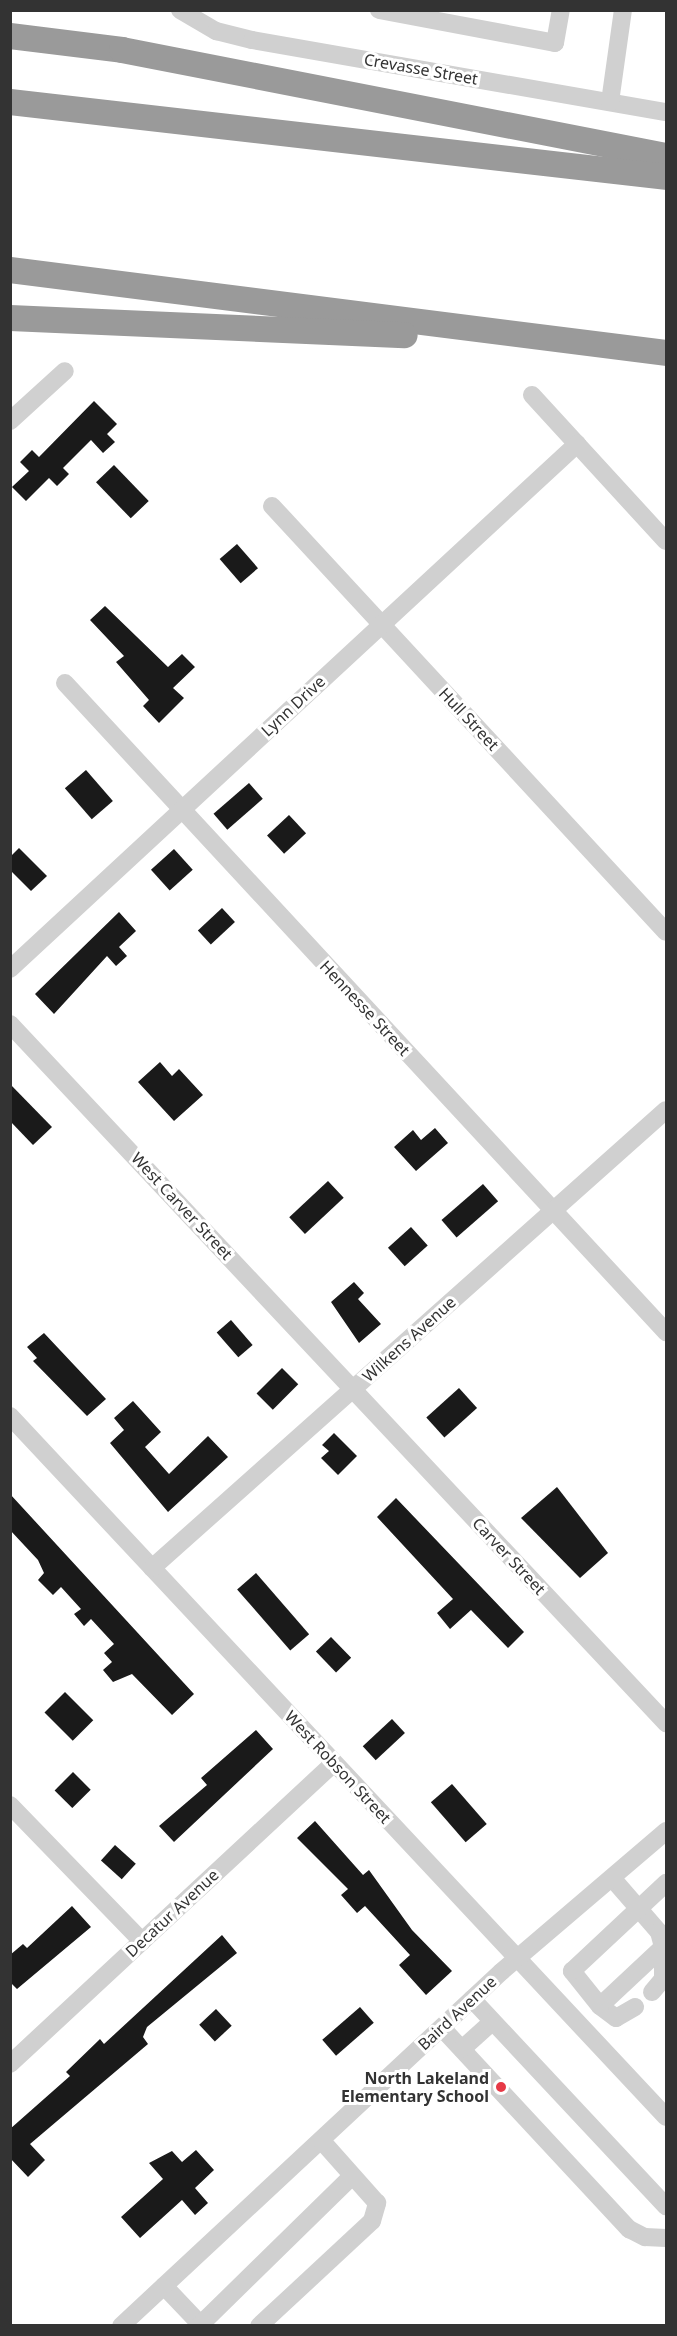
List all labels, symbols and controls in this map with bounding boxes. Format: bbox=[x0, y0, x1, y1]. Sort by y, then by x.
street label: Crevasse Street bbox=[363, 50, 479, 88]
street label: Lynn Drive bbox=[257, 672, 329, 740]
street label: Hull Street bbox=[435, 684, 503, 754]
street label: Hennesse Street bbox=[316, 957, 414, 1059]
street label: West Carver Street bbox=[127, 1148, 237, 1264]
street label: Wilkens Avenue bbox=[359, 1292, 459, 1386]
street label: Carver Street bbox=[468, 1514, 550, 1598]
street label: West Robson Street bbox=[281, 1707, 395, 1827]
street label: Decatur Avenue bbox=[122, 1865, 222, 1961]
street label: Baird Avenue bbox=[414, 1972, 500, 2054]
place label: North Lakeland Elementary School bbox=[341, 2068, 489, 2106]
marker: North Lakeland Elementary School bbox=[494, 2080, 508, 2094]

